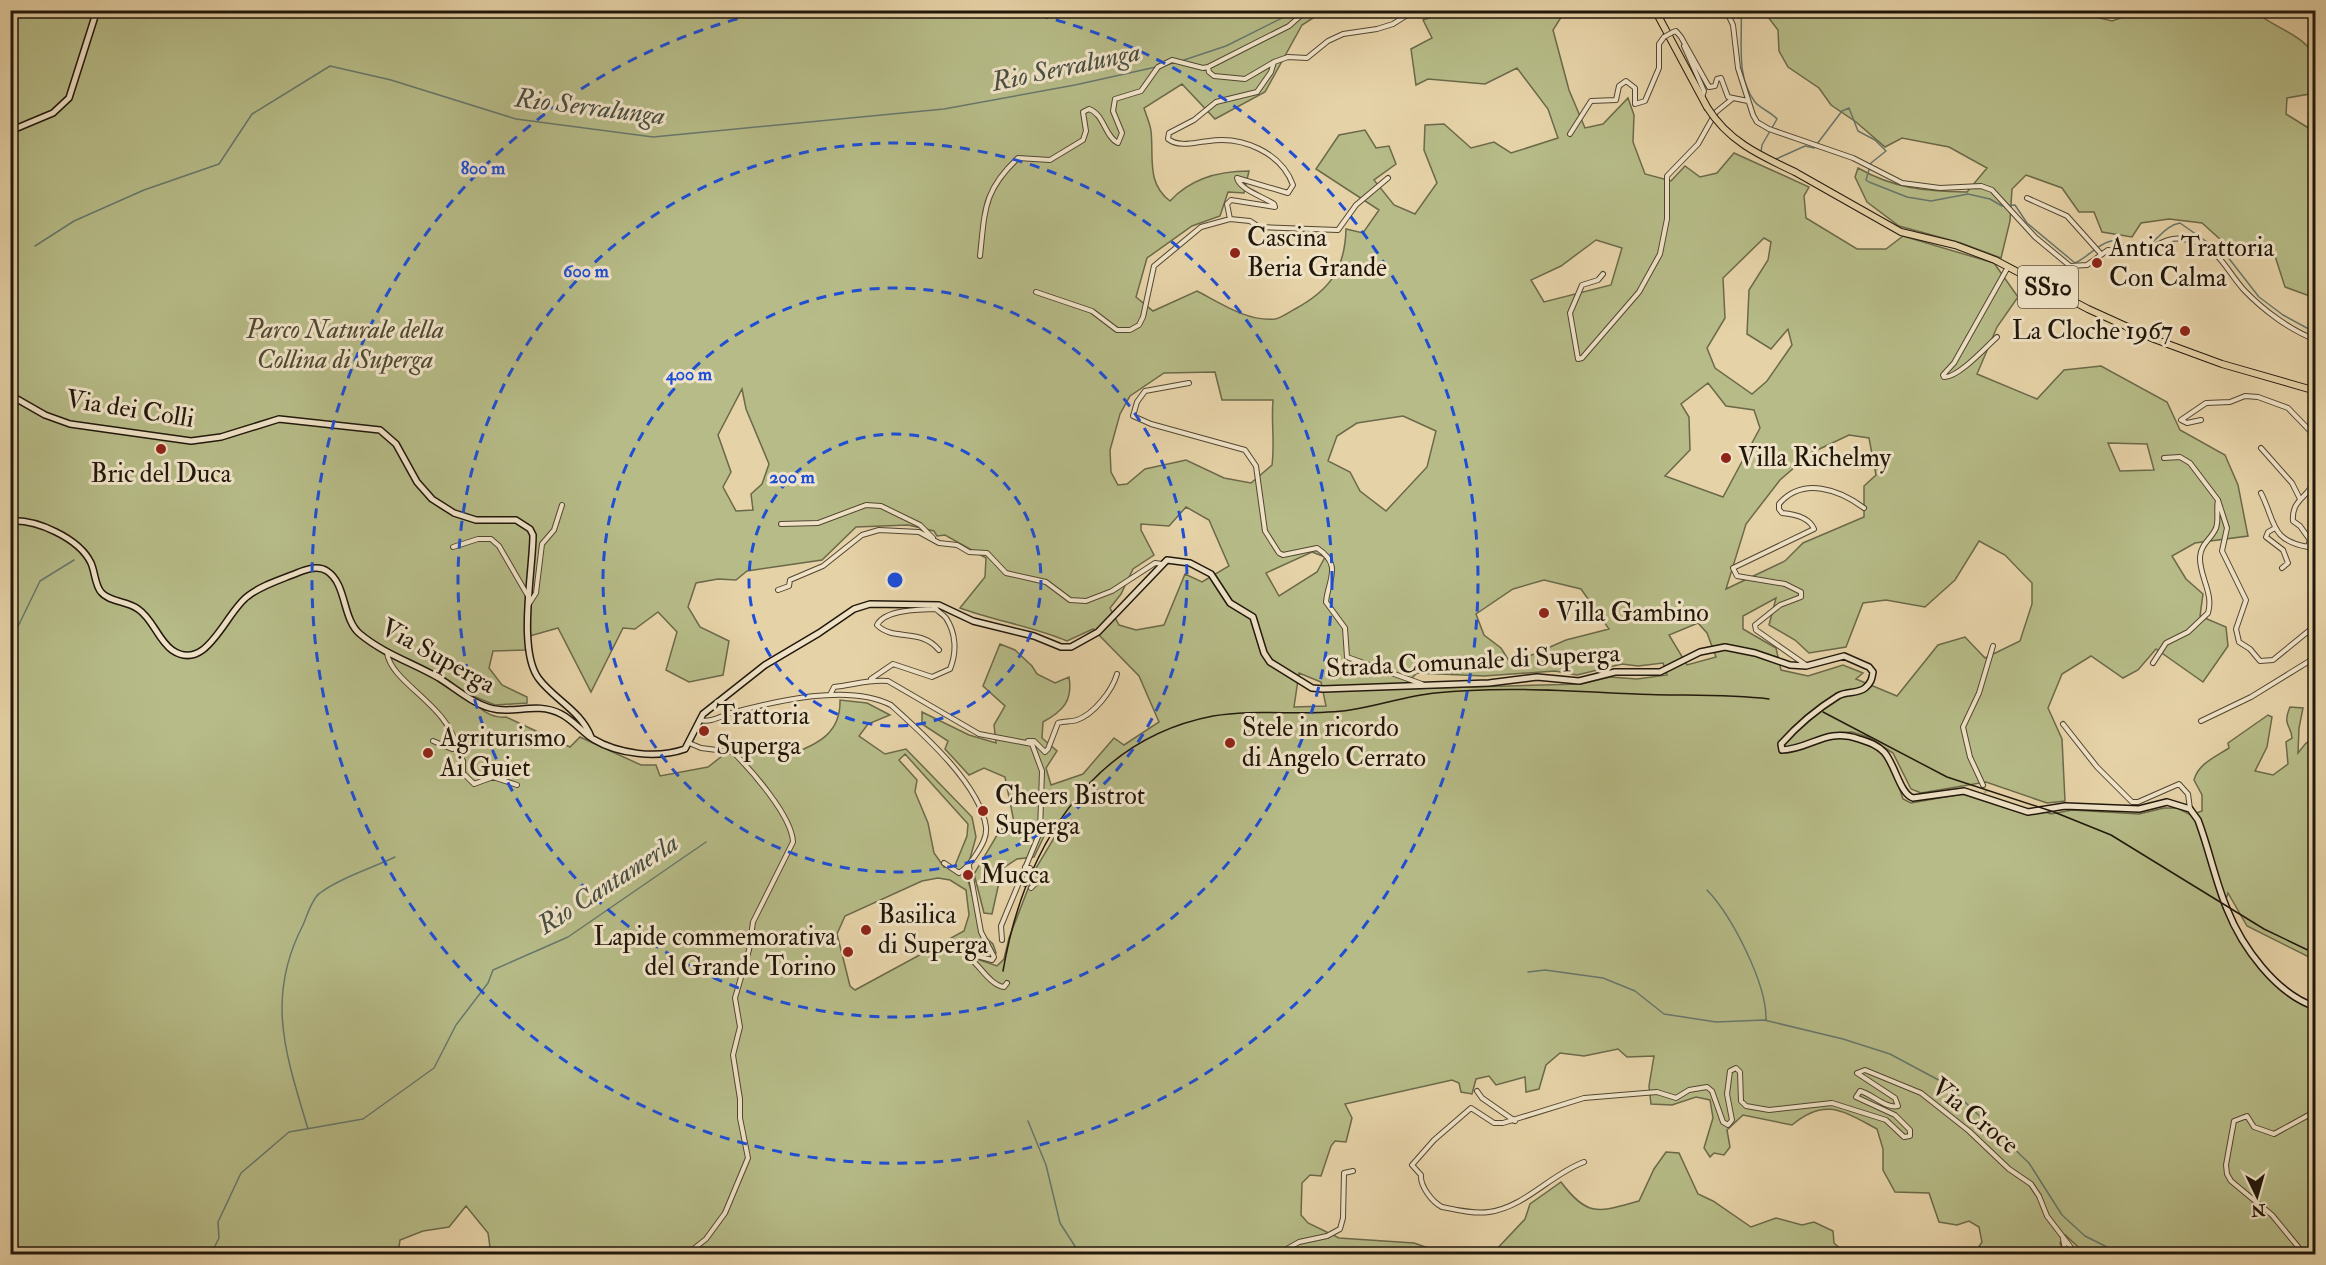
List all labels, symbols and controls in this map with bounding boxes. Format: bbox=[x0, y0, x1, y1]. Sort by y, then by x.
water label: Rio Serralunga bbox=[988, 35, 1143, 99]
water label: Rio Serralunga bbox=[512, 81, 667, 133]
text: 800 m bbox=[461, 157, 506, 180]
place label: Cascina Beria Grande bbox=[1247, 222, 1387, 284]
place label: Antica Trattoria Con Calma bbox=[2108, 232, 2274, 294]
marker: Cascina Beria Grande bbox=[1228, 246, 1242, 260]
marker: Antica Trattoria Con Calma bbox=[2090, 256, 2104, 270]
text: 600 m bbox=[563, 260, 610, 283]
road number: SS10 bbox=[2018, 266, 2078, 308]
park label: Parco Naturale della Collina di Superga bbox=[245, 314, 444, 376]
place label: La Cloche 1967 bbox=[2012, 315, 2173, 347]
marker: La Cloche 1967 bbox=[2178, 324, 2192, 338]
text: 400 m bbox=[665, 363, 713, 386]
street label: Via dei Colli bbox=[64, 383, 196, 435]
marker: Bric del Duca bbox=[154, 442, 168, 456]
place label: Villa Richelmy bbox=[1738, 442, 1892, 474]
marker: Villa Richelmy bbox=[1719, 451, 1733, 465]
place label: Bric del Duca bbox=[91, 458, 232, 490]
text: 200 m bbox=[769, 466, 816, 489]
centre of rings bbox=[885, 570, 905, 590]
place label: Villa Gambino bbox=[1556, 597, 1709, 629]
marker: Villa Gambino bbox=[1537, 606, 1551, 620]
street label: Via Superga bbox=[375, 611, 501, 702]
street label: Strada Comunale di Superga bbox=[1325, 637, 1621, 686]
place label: Trattoria Superga bbox=[716, 700, 810, 763]
place label: Stele in ricordo di Angelo Cerrato bbox=[1242, 712, 1426, 774]
place label: Agriturismo Ai Guiet bbox=[439, 722, 566, 784]
marker: Trattoria Superga bbox=[697, 724, 711, 738]
marker: Stele in ricordo di Angelo Cerrato bbox=[1223, 736, 1237, 750]
marker: Agriturismo Ai Guiet bbox=[421, 746, 435, 760]
place label: Cheers Bistrot Superga bbox=[995, 780, 1145, 843]
marker: Cheers Bistrot Superga bbox=[976, 804, 990, 818]
water label: Rio Cantamerla bbox=[531, 826, 685, 942]
place label: Mucca bbox=[980, 859, 1050, 891]
marker: Mucca bbox=[961, 868, 975, 882]
place label: Basilica di Superga bbox=[878, 899, 988, 962]
place label: Lapide commemorativa del Grande Torino bbox=[593, 921, 836, 983]
marker: Basilica di Superga bbox=[859, 923, 873, 937]
marker: Lapide commemorativa del Grande Torino bbox=[841, 945, 855, 959]
street label: Via Croce bbox=[1925, 1071, 2025, 1161]
north arrow bbox=[2227, 1166, 2287, 1226]
text: N bbox=[2250, 1199, 2267, 1221]

